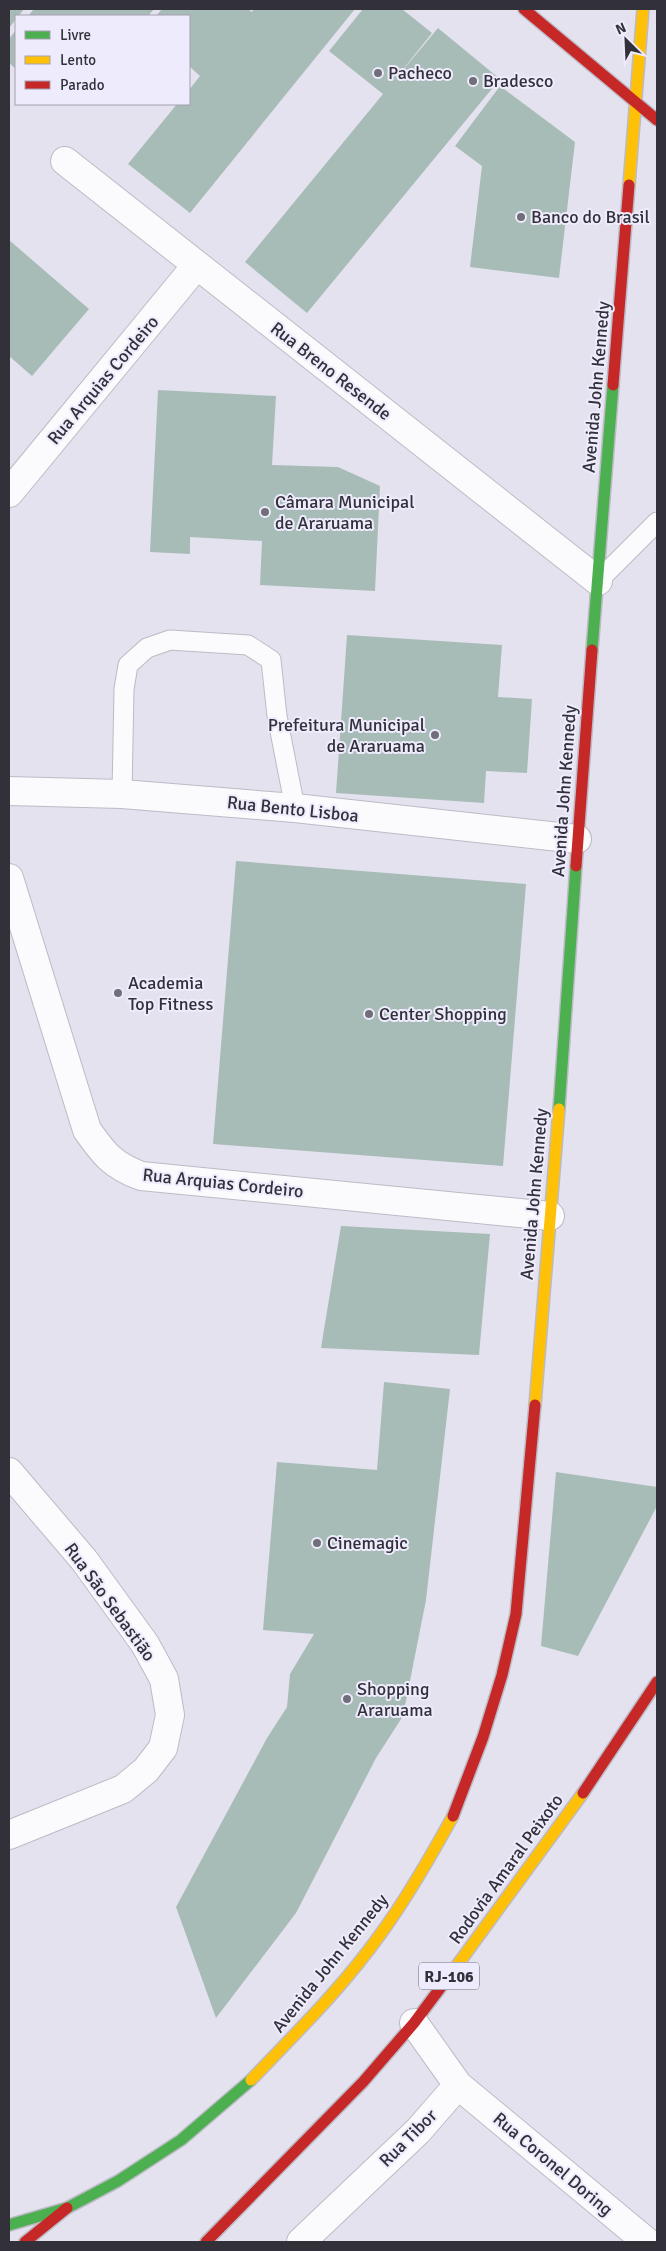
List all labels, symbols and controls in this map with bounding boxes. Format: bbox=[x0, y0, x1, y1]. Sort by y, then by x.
legend bbox=[15, 15, 190, 105]
north arrow bbox=[601, 15, 651, 65]
text: N bbox=[613, 19, 629, 38]
text: Livre bbox=[60, 26, 91, 44]
text: Lento bbox=[60, 51, 96, 69]
place label: Pacheco bbox=[388, 62, 452, 84]
marker: Pacheco bbox=[372, 67, 384, 79]
place label: Bradesco bbox=[483, 70, 553, 92]
marker: Bradesco bbox=[467, 75, 479, 87]
text: Parado bbox=[60, 76, 105, 94]
place label: Banco do Brasil bbox=[531, 206, 650, 228]
marker: Banco do Brasil bbox=[515, 211, 527, 223]
street label: Avenida John Kennedy bbox=[578, 300, 615, 474]
street label: Rua Arquias Cordeiro bbox=[43, 311, 163, 449]
street label: Rua Breno Resende bbox=[266, 317, 396, 425]
place label: Câmara Municipal de Araruama bbox=[275, 491, 415, 534]
marker: Câmara Municipal de Araruama bbox=[259, 506, 271, 518]
street label: Avenida John Kennedy bbox=[547, 704, 581, 878]
place label: Prefeitura Municipal de Araruama bbox=[268, 714, 425, 757]
marker: Prefeitura Municipal de Araruama bbox=[429, 729, 441, 741]
street label: Rua Bento Lisboa bbox=[226, 791, 360, 827]
place label: Academia Top Fitness bbox=[128, 972, 213, 1015]
marker: Academia Top Fitness bbox=[112, 987, 124, 999]
place label: Center Shopping bbox=[379, 1003, 507, 1025]
marker: Center Shopping bbox=[363, 1008, 375, 1020]
street label: Avenida John Kennedy bbox=[516, 1107, 553, 1281]
street label: Rua Arquias Cordeiro bbox=[142, 1164, 304, 1202]
place label: Cinemagic bbox=[327, 1532, 408, 1554]
marker: Cinemagic bbox=[311, 1537, 323, 1549]
street label: Rua São Sebastião bbox=[60, 1539, 160, 1665]
place label: Shopping Araruama bbox=[357, 1678, 433, 1721]
marker: Shopping Araruama bbox=[341, 1693, 353, 1705]
street label: Rodovia Amaral Peixoto bbox=[444, 1790, 568, 1948]
street label: Avenida John Kennedy bbox=[267, 1889, 393, 2037]
road number: RJ-106 bbox=[419, 1962, 479, 1990]
street label: Rua Tibor bbox=[375, 2104, 442, 2171]
street label: Rua Coronel Doring bbox=[489, 2108, 617, 2220]

